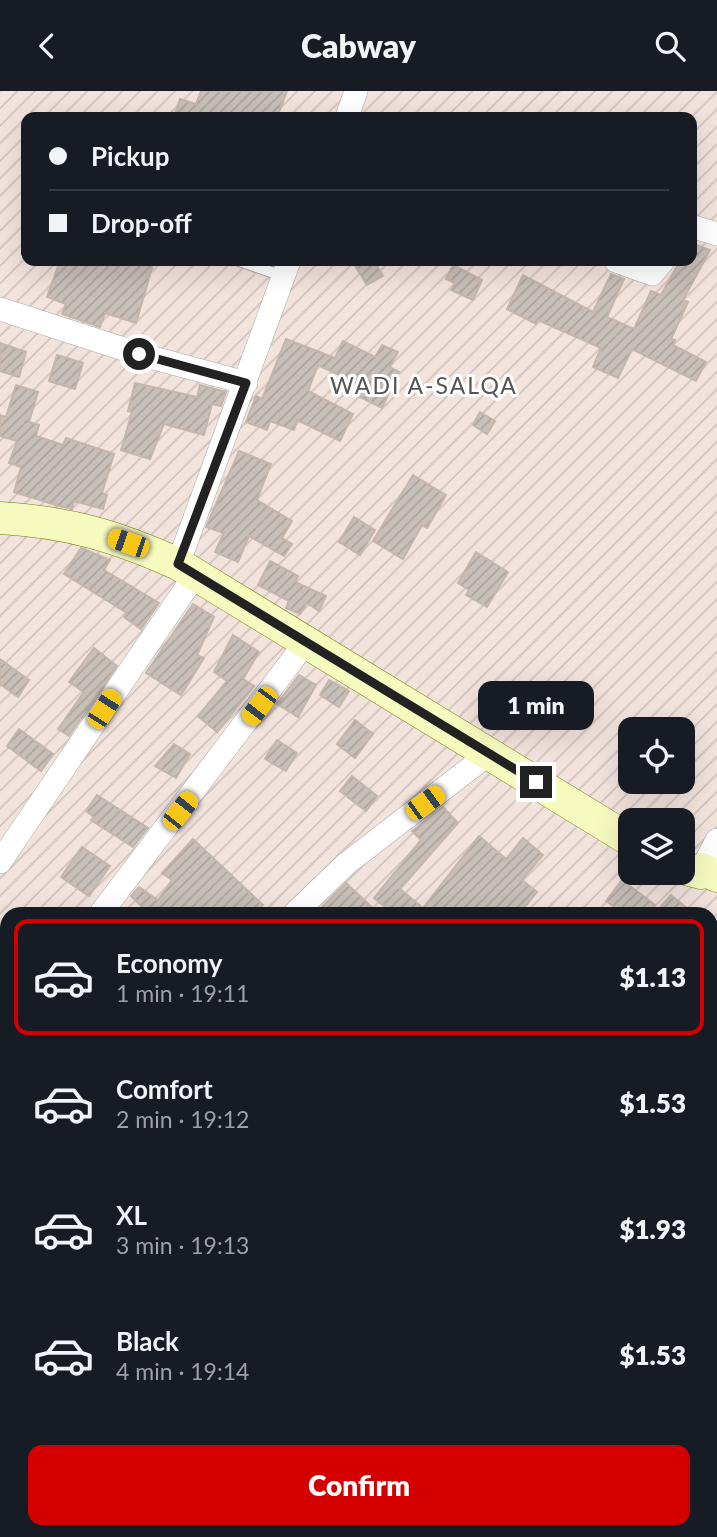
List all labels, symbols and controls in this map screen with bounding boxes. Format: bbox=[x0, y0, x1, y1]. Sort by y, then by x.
text: Cabway bbox=[301, 26, 416, 65]
icon: back bbox=[28, 27, 66, 65]
icon: search bbox=[651, 27, 689, 65]
text: Pickup bbox=[91, 140, 170, 172]
text: Drop-off bbox=[91, 207, 192, 239]
route start bbox=[123, 338, 155, 370]
district label: WADI A-SALQA bbox=[330, 371, 518, 399]
car bbox=[105, 526, 152, 560]
callout: 1 min bbox=[478, 681, 594, 729]
car bbox=[238, 683, 281, 729]
car bbox=[84, 686, 125, 732]
text: 1 min bbox=[507, 691, 565, 719]
map controls bbox=[618, 717, 695, 885]
button: locate bbox=[618, 717, 695, 794]
route end bbox=[520, 766, 552, 798]
car bbox=[402, 782, 449, 824]
car bbox=[159, 788, 202, 834]
button: layers bbox=[618, 808, 695, 885]
icon: car bbox=[32, 946, 95, 1009]
text: Economy bbox=[116, 947, 222, 979]
text: $1.13 bbox=[619, 961, 686, 993]
text: 1 min · 19:11 bbox=[116, 979, 249, 1007]
icon: car bbox=[32, 1072, 95, 1135]
text: Comfort bbox=[116, 1073, 213, 1105]
text: $1.53 bbox=[619, 1087, 686, 1119]
text: 2 min · 19:12 bbox=[116, 1105, 249, 1133]
icon: car bbox=[32, 1198, 95, 1261]
text: XL bbox=[116, 1199, 147, 1231]
text: $1.93 bbox=[619, 1213, 686, 1245]
text: 3 min · 19:13 bbox=[116, 1231, 249, 1259]
icon: car bbox=[32, 1324, 95, 1387]
text: Black bbox=[116, 1325, 179, 1357]
text: $1.53 bbox=[619, 1339, 686, 1371]
text: 4 min · 19:14 bbox=[116, 1357, 249, 1385]
button: Confirm bbox=[28, 1445, 690, 1525]

